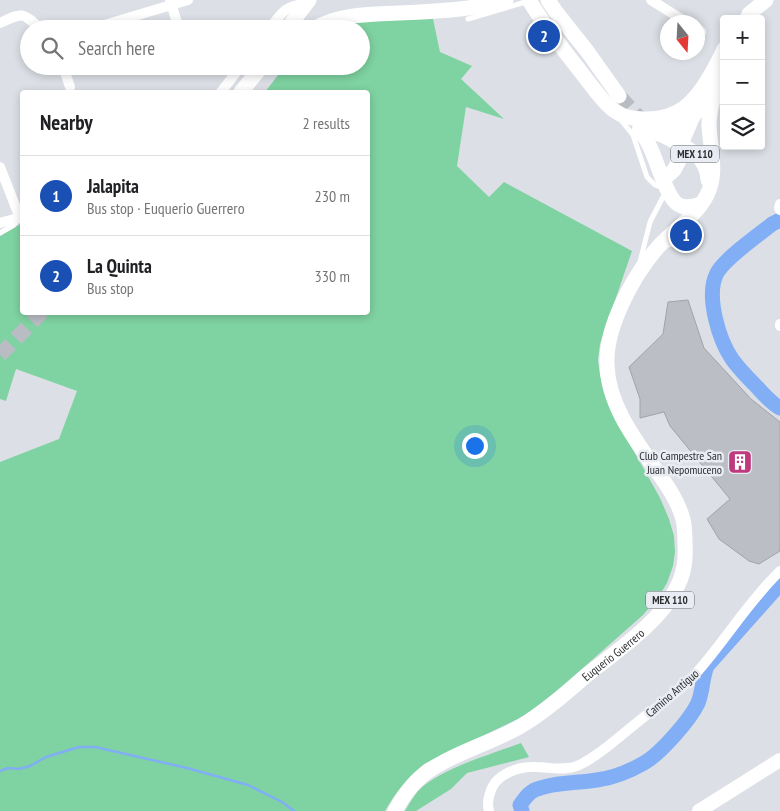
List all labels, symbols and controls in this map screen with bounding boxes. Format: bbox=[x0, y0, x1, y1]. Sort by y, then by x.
north arrow bbox=[660, 15, 705, 60]
map controls bbox=[720, 15, 765, 150]
button: + bbox=[720, 15, 765, 60]
pin: 2 bbox=[528, 17, 560, 55]
search box bbox=[20, 20, 370, 75]
icon: search bbox=[38, 34, 66, 62]
text: Search here bbox=[78, 36, 155, 60]
button: − bbox=[720, 60, 765, 105]
button: layers bbox=[720, 105, 765, 150]
text: Nearby bbox=[40, 109, 93, 136]
text: 2 results bbox=[303, 113, 350, 133]
road number: MEX 110 bbox=[671, 146, 719, 162]
text: Jalapita bbox=[87, 174, 139, 198]
text: 1 bbox=[52, 186, 60, 206]
text: 230 m bbox=[315, 186, 350, 206]
text: Bus stop · Euquerio Guerrero bbox=[87, 198, 245, 218]
pin: 1 bbox=[670, 216, 702, 254]
text: La Quinta bbox=[87, 254, 152, 278]
text: 2 bbox=[52, 266, 60, 286]
text: 330 m bbox=[315, 266, 350, 286]
text: Bus stop bbox=[87, 278, 134, 298]
your location bbox=[462, 433, 488, 459]
place label: Club Campestre San Juan Nepomuceno bbox=[639, 448, 722, 477]
building icon: Club Campestre San Juan Nepomuceno bbox=[727, 449, 753, 475]
road number: MEX 110 bbox=[646, 592, 694, 608]
street label: Euquerio Guerrero bbox=[578, 625, 647, 684]
street label: Camino Antiguo bbox=[642, 666, 702, 720]

